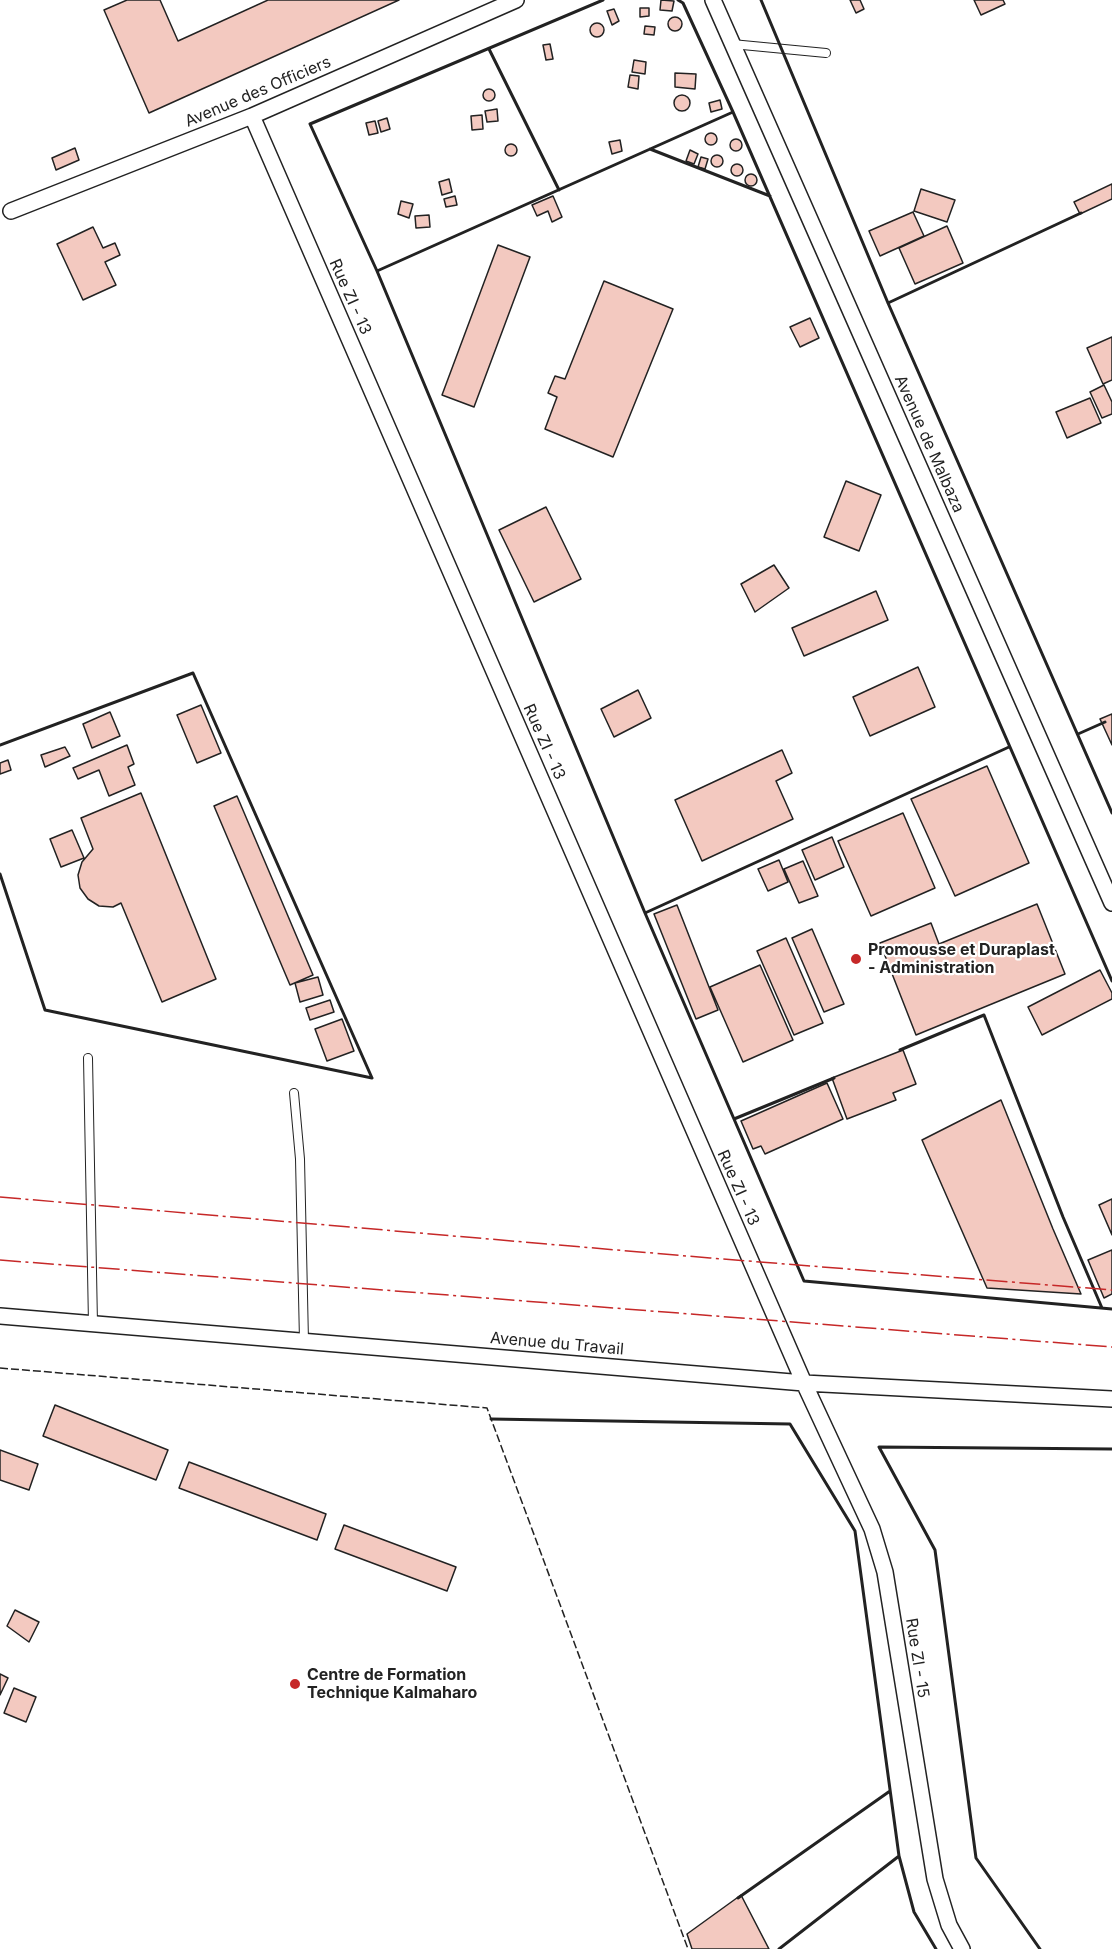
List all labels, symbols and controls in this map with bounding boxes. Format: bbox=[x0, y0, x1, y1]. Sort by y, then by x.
street label: Avenue des Officiers bbox=[182, 53, 334, 131]
street label: Rue ZI - 13 bbox=[325, 256, 375, 338]
street label: Avenue de Malbaza bbox=[890, 372, 968, 516]
street label: Rue ZI - 13 bbox=[519, 701, 569, 783]
place label: Promousse et Duraplast - Administration bbox=[868, 940, 1055, 978]
marker: Promousse et Duraplast - Administration bbox=[849, 952, 863, 966]
street label: Rue ZI - 13 bbox=[713, 1147, 763, 1229]
street label: Avenue du Travail bbox=[489, 1329, 625, 1359]
street label: Rue ZI - 15 bbox=[901, 1617, 933, 1699]
place label: Centre de Formation Technique Kalmaharo bbox=[307, 1665, 477, 1703]
marker: Centre de Formation Technique Kalmaharo bbox=[288, 1677, 302, 1691]

